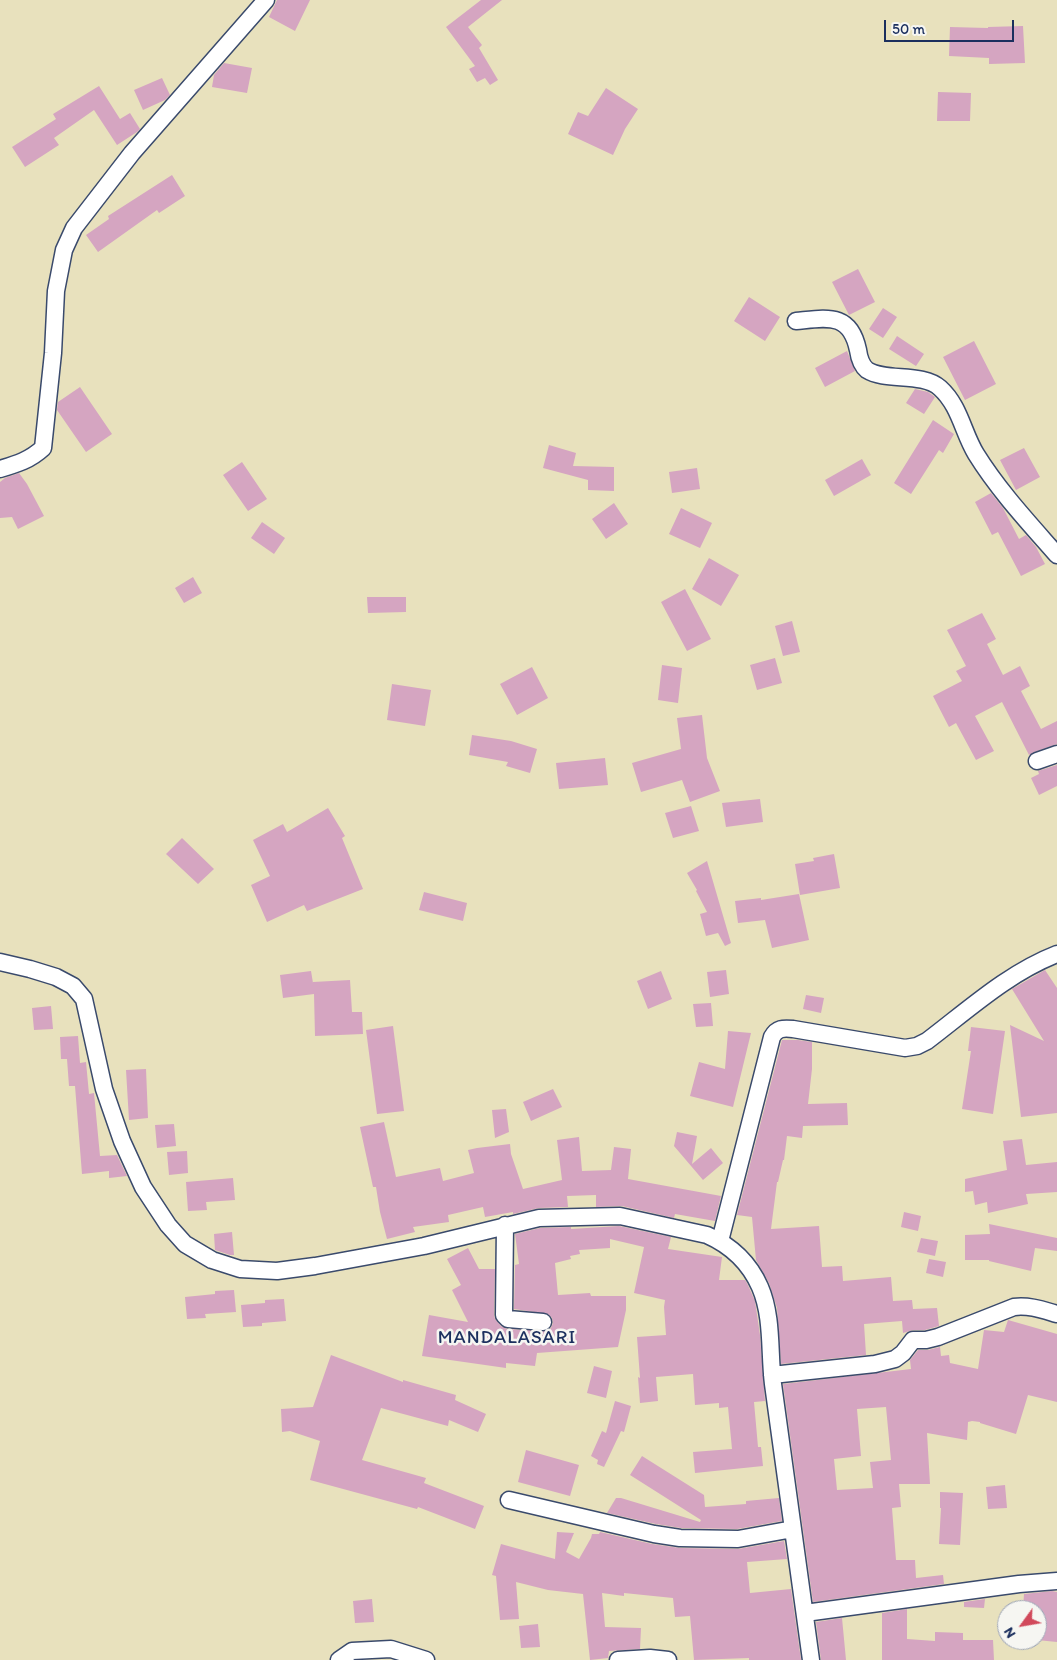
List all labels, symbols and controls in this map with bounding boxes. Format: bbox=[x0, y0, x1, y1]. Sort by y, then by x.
scale bar bbox=[887, 10, 1017, 42]
text: 50 m bbox=[892, 20, 925, 38]
district label: MANDALASARI bbox=[437, 1327, 577, 1349]
north arrow bbox=[997, 1600, 1047, 1650]
text: N bbox=[1000, 1624, 1019, 1641]

